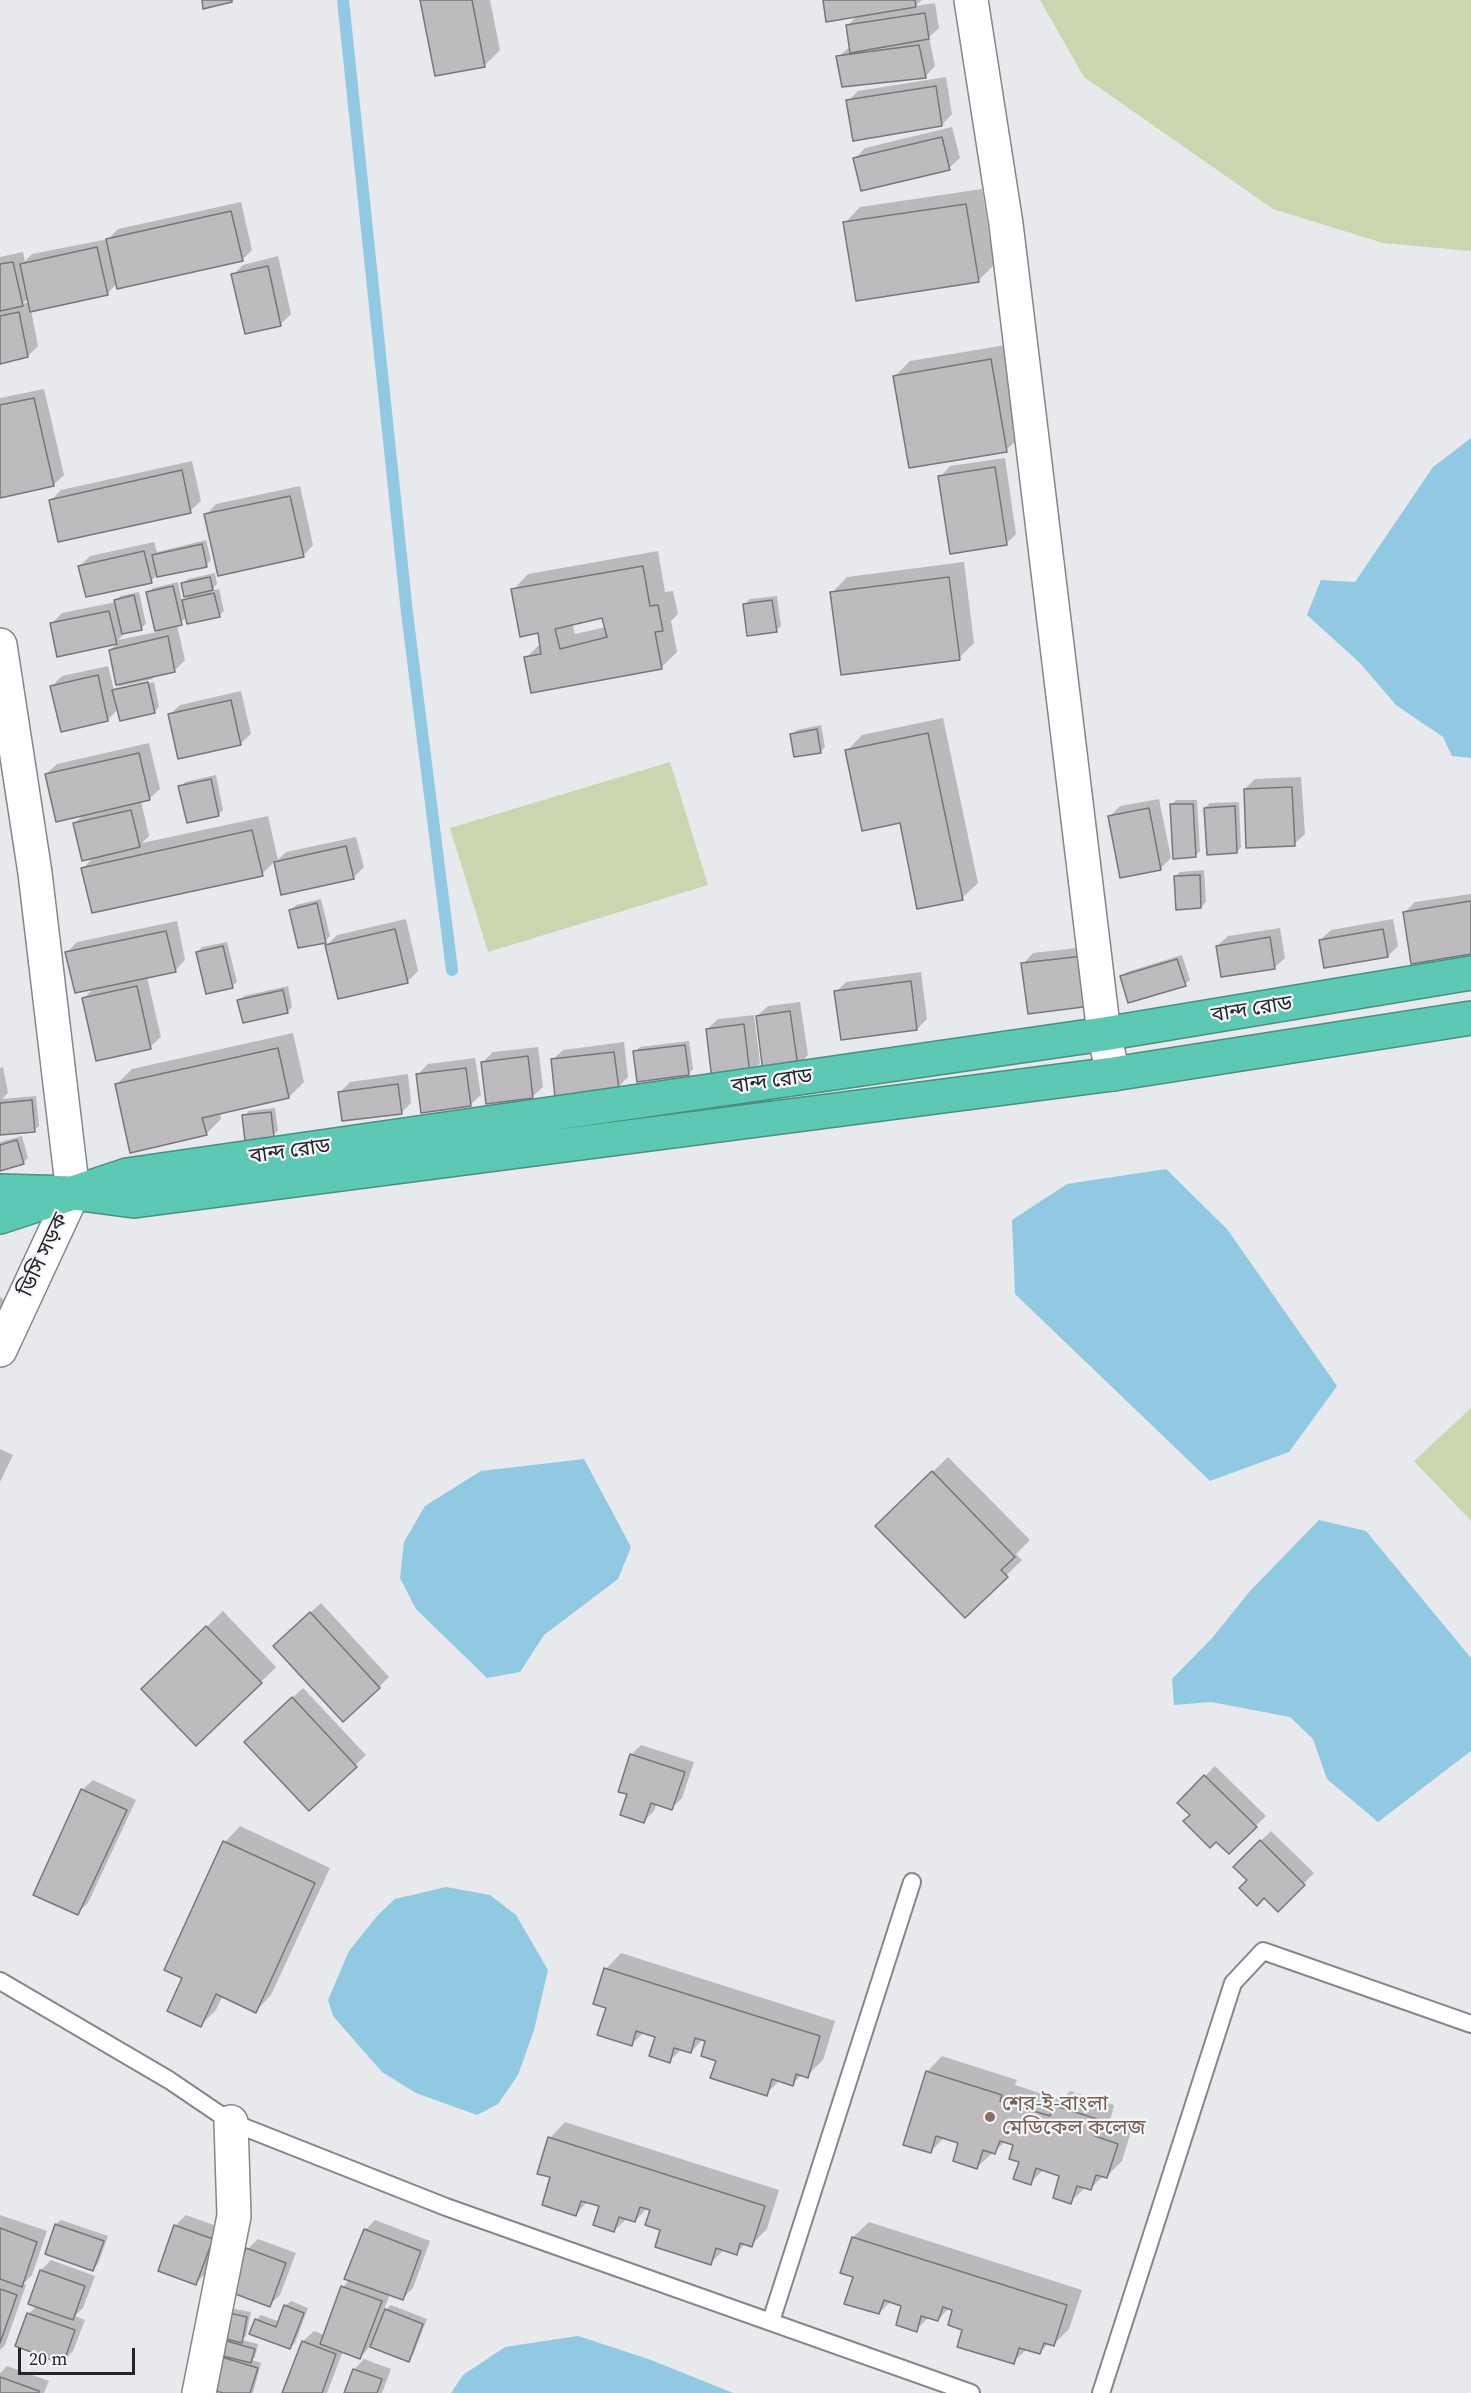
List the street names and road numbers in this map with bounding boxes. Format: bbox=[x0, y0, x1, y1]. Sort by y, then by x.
street label: বান্দ রোড bbox=[1210, 991, 1294, 1029]
street label: বান্দ রোড bbox=[730, 1064, 814, 1100]
street label: বান্দ রোড bbox=[248, 1134, 332, 1170]
street label: ডিসি সড়ক bbox=[14, 1209, 74, 1301]

